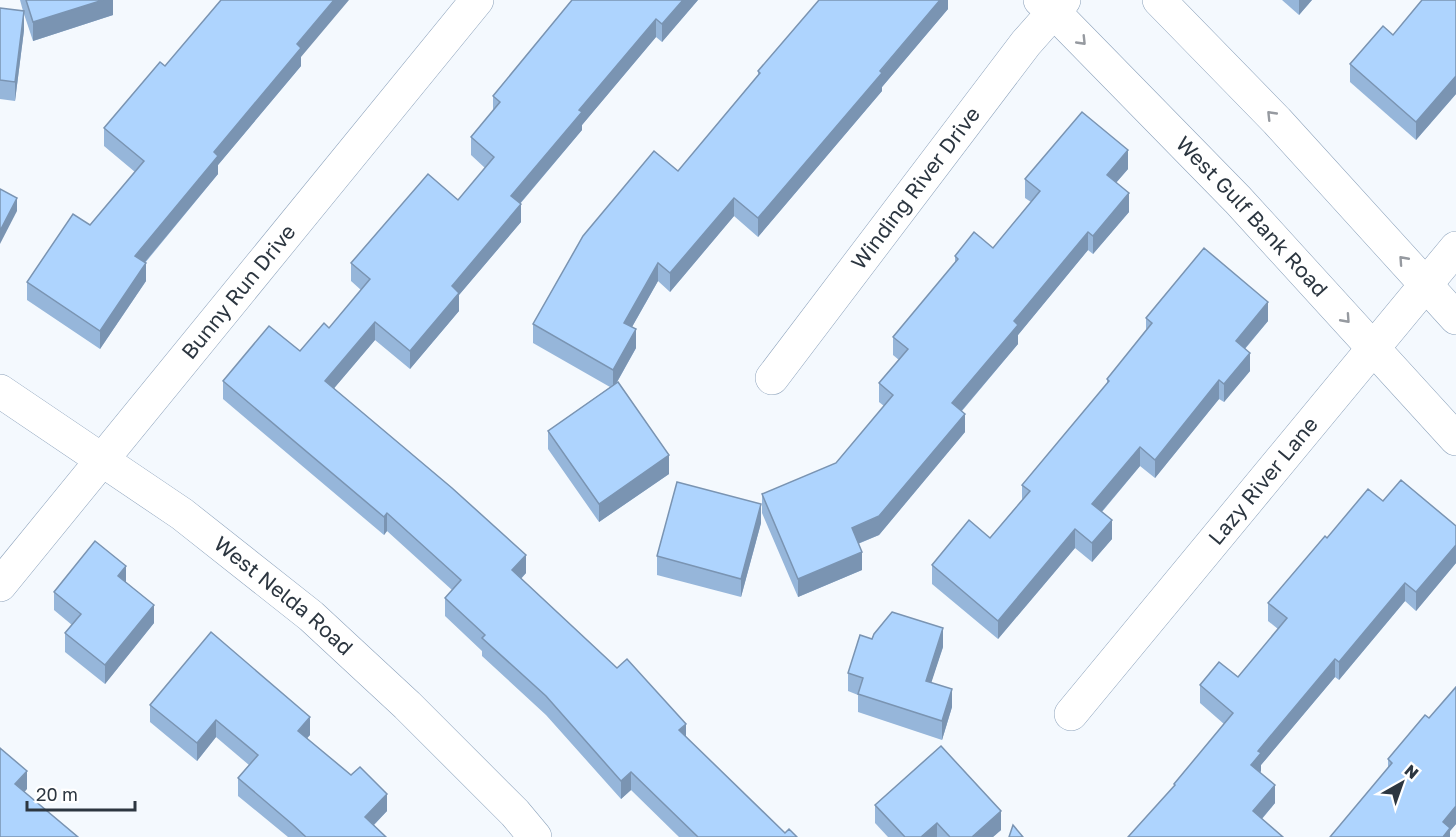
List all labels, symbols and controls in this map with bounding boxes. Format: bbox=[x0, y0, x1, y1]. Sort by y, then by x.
one-way arrow bbox=[1074, 33, 1085, 44]
street label: Winding River Drive bbox=[845, 101, 985, 274]
one-way arrow bbox=[1268, 112, 1279, 123]
street label: West Gulf Bank Road bbox=[1171, 130, 1334, 302]
street label: Bunny Run Drive bbox=[176, 219, 301, 364]
one-way arrow bbox=[1399, 256, 1410, 267]
one-way arrow bbox=[1339, 312, 1350, 322]
street label: Lazy River Lane bbox=[1202, 411, 1323, 550]
street label: West Nelda Road bbox=[209, 530, 359, 660]
north arrow bbox=[1372, 753, 1432, 813]
text: N bbox=[1401, 760, 1423, 783]
scale bar bbox=[27, 774, 135, 812]
text: 20 m bbox=[36, 783, 78, 805]

